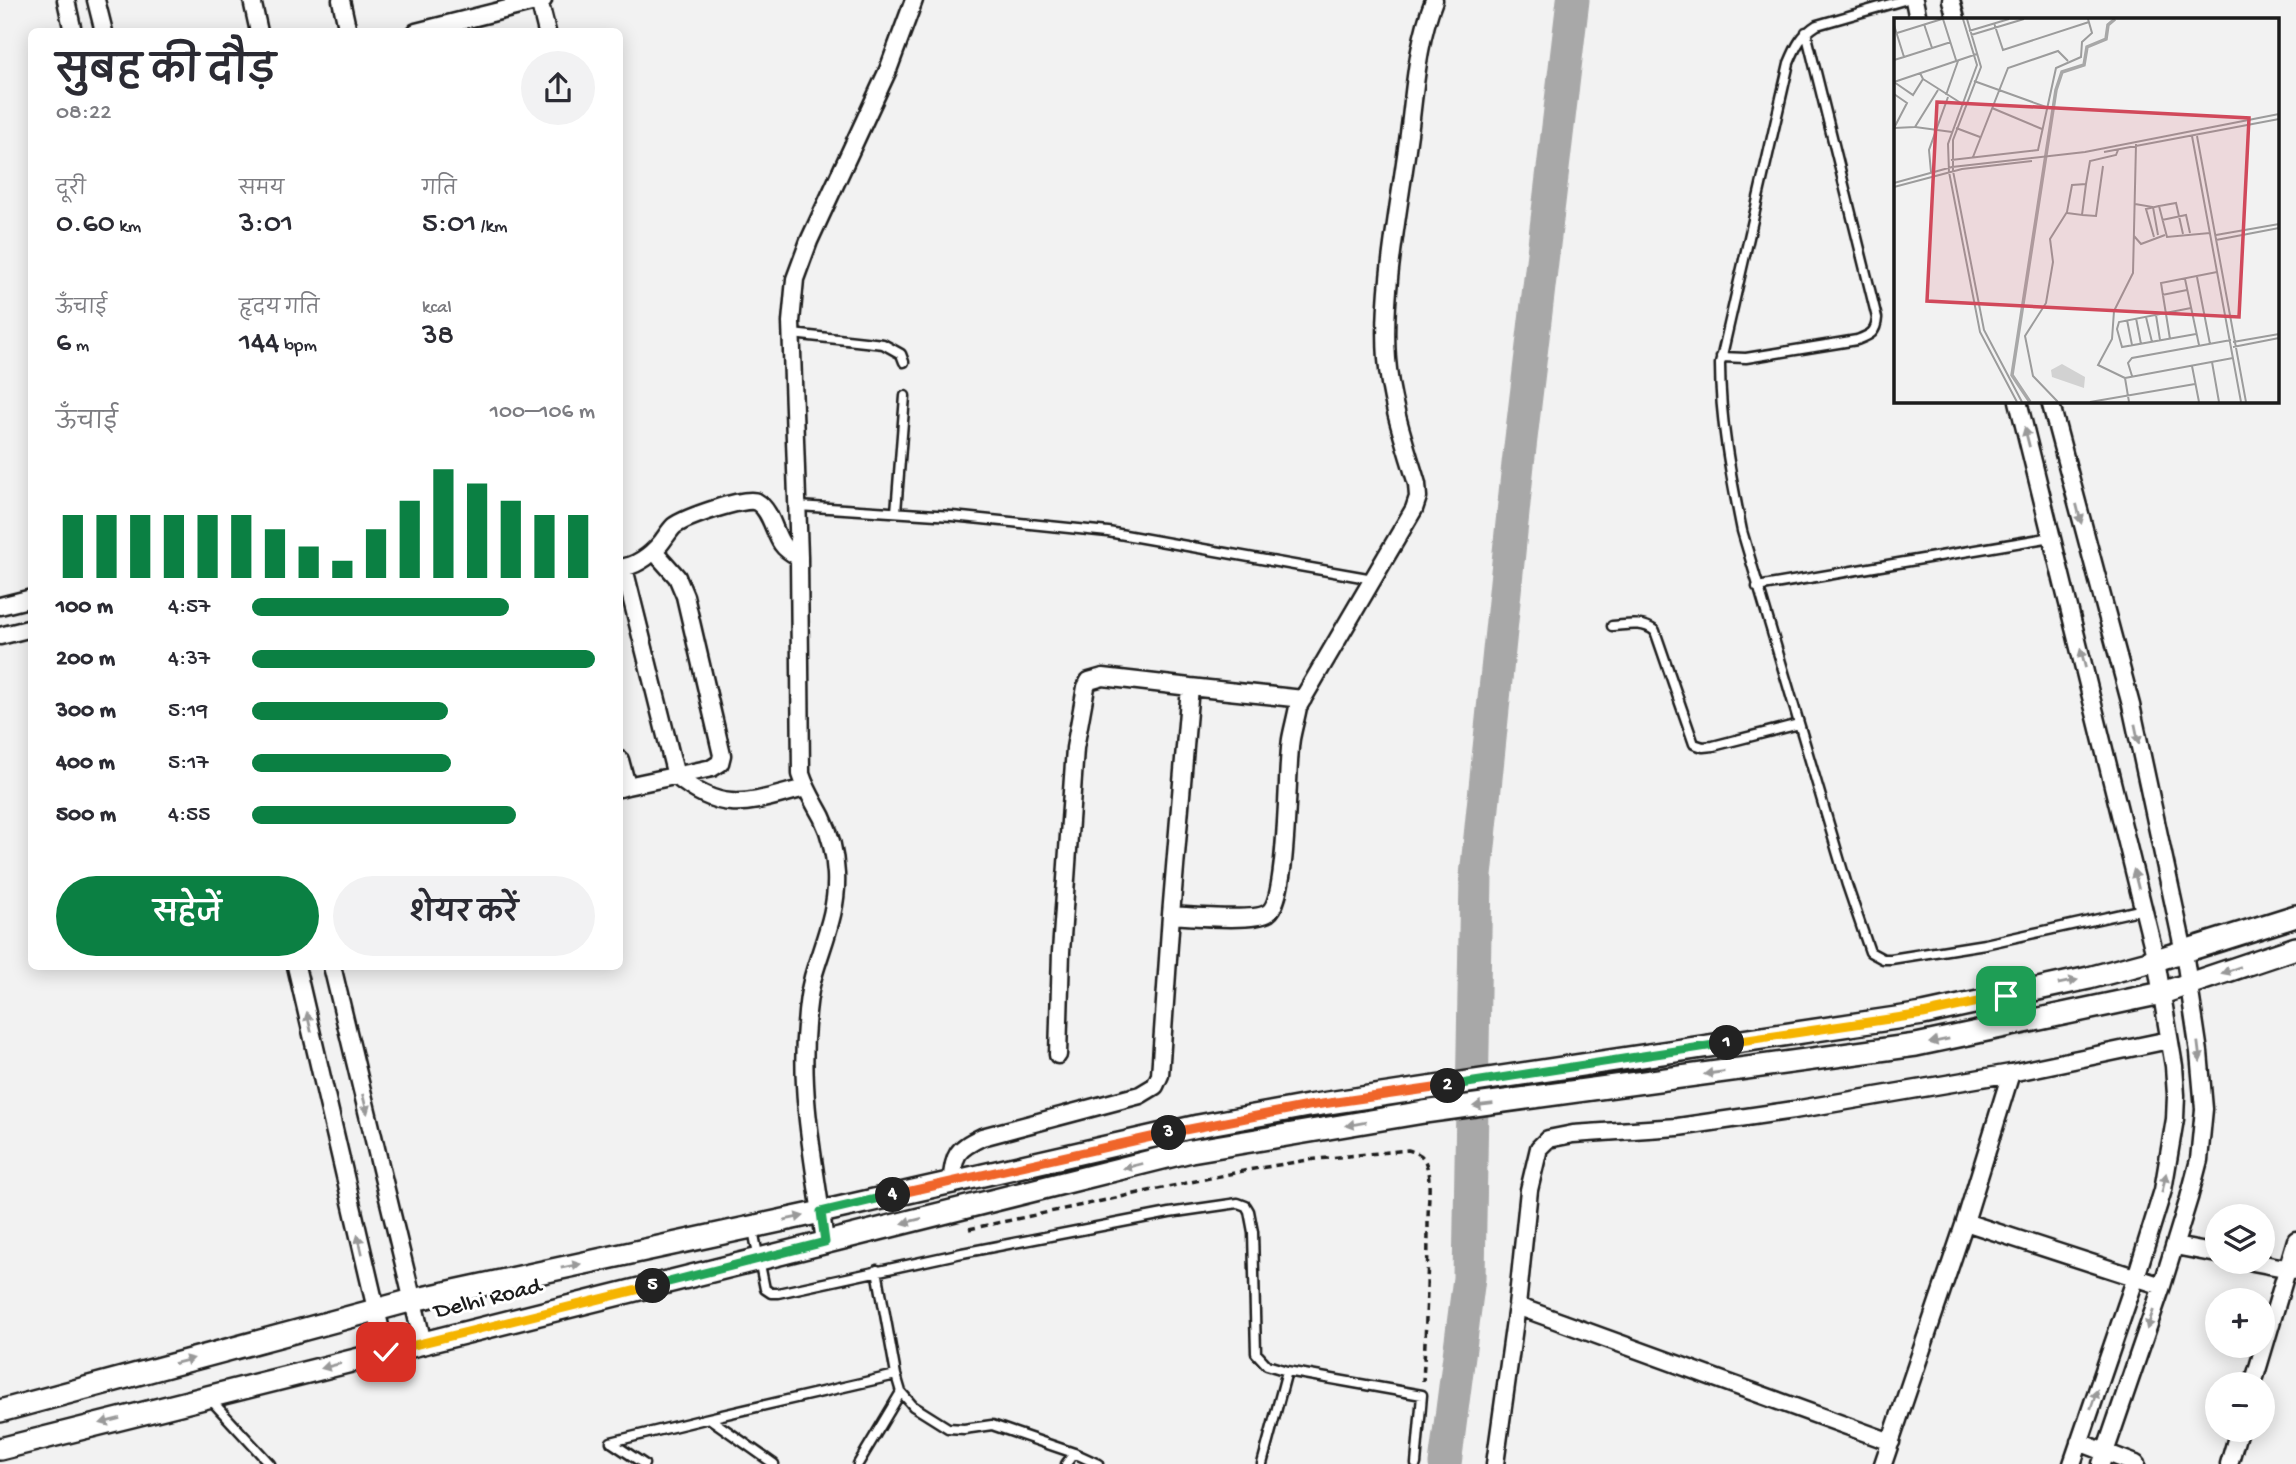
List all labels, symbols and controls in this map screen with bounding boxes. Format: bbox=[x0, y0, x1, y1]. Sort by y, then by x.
inset map bbox=[1894, 18, 2278, 402]
button: share bbox=[521, 51, 595, 125]
text: सुबह की दौड़ bbox=[56, 52, 276, 96]
text: 08:22 bbox=[56, 100, 111, 127]
text: दूरी bbox=[56, 179, 86, 202]
text: समय bbox=[239, 179, 284, 202]
text: गति bbox=[422, 179, 457, 202]
text: 0.60 bbox=[56, 208, 115, 243]
text: 3:01 bbox=[239, 208, 293, 243]
text: 5:01 bbox=[422, 208, 476, 243]
text: km bbox=[115, 216, 141, 239]
text: /km bbox=[476, 216, 507, 239]
text: kcal bbox=[422, 297, 452, 320]
text: ऊँचाई bbox=[56, 298, 107, 321]
text: हृदय गति bbox=[239, 298, 319, 321]
text: 38 bbox=[422, 320, 454, 355]
text: 6 bbox=[56, 327, 71, 362]
text: 144 bbox=[239, 327, 280, 362]
text: m bbox=[71, 335, 89, 358]
text: bpm bbox=[280, 335, 317, 358]
text: 100–106 m bbox=[490, 399, 595, 426]
text: ऊँचाई bbox=[56, 410, 118, 437]
one-way arrow bbox=[2021, 426, 2032, 448]
one-way arrow bbox=[2074, 503, 2085, 525]
text: 100 m bbox=[56, 594, 113, 621]
text: 4:57 bbox=[168, 594, 210, 621]
text: 200 m bbox=[56, 646, 115, 673]
text: 4:37 bbox=[168, 646, 210, 673]
one-way arrow bbox=[2077, 647, 2088, 669]
text: 300 m bbox=[56, 698, 116, 725]
text: 5:19 bbox=[168, 698, 208, 725]
one-way arrow bbox=[2132, 723, 2143, 745]
text: 400 m bbox=[56, 750, 115, 777]
text: 5:17 bbox=[168, 750, 209, 777]
text: 500 m bbox=[56, 802, 116, 829]
text: 4:55 bbox=[168, 802, 210, 829]
one-way arrow bbox=[2130, 868, 2141, 890]
button: सहेजें bbox=[56, 876, 319, 956]
button: शेयर करें bbox=[333, 876, 595, 956]
one-way arrow bbox=[2221, 965, 2242, 976]
pin bbox=[1976, 966, 2036, 1026]
icon: arrive bbox=[1987, 977, 2025, 1015]
one-way arrow bbox=[2057, 977, 2079, 988]
one-way arrow bbox=[303, 1011, 314, 1033]
pin: 1 bbox=[1710, 1026, 1744, 1060]
text: 1 bbox=[1723, 1031, 1730, 1054]
one-way arrow bbox=[1928, 1035, 1950, 1046]
one-way arrow bbox=[2193, 1041, 2204, 1063]
pin: 2 bbox=[1430, 1068, 1466, 1104]
one-way arrow bbox=[1703, 1068, 1725, 1079]
text: 2 bbox=[1443, 1074, 1452, 1097]
one-way arrow bbox=[360, 1093, 371, 1115]
one-way arrow bbox=[1472, 1099, 1494, 1110]
pin: 3 bbox=[1152, 1116, 1186, 1150]
one-way arrow bbox=[1345, 1118, 1367, 1129]
text: 3 bbox=[1164, 1121, 1173, 1144]
one-way arrow bbox=[1122, 1161, 1144, 1172]
one-way arrow bbox=[2158, 1172, 2169, 1194]
pin: 4 bbox=[876, 1178, 910, 1212]
text: 4 bbox=[888, 1183, 897, 1206]
map controls bbox=[2205, 1204, 2275, 1442]
button: layers bbox=[2205, 1204, 2275, 1274]
one-way arrow bbox=[783, 1212, 805, 1223]
one-way arrow bbox=[901, 1216, 923, 1227]
one-way arrow bbox=[354, 1233, 365, 1255]
one-way arrow bbox=[560, 1260, 582, 1271]
pin: 5 bbox=[636, 1268, 670, 1304]
street label: Delhi Road bbox=[429, 1272, 547, 1328]
text: 5 bbox=[648, 1274, 658, 1297]
button: + bbox=[2205, 1288, 2275, 1358]
one-way arrow bbox=[2144, 1310, 2155, 1331]
pin bbox=[356, 1322, 416, 1382]
icon: check bbox=[367, 1333, 405, 1371]
one-way arrow bbox=[174, 1356, 195, 1366]
one-way arrow bbox=[320, 1361, 342, 1372]
button: − bbox=[2205, 1372, 2275, 1442]
one-way arrow bbox=[2089, 1389, 2100, 1410]
one-way arrow bbox=[99, 1416, 121, 1427]

